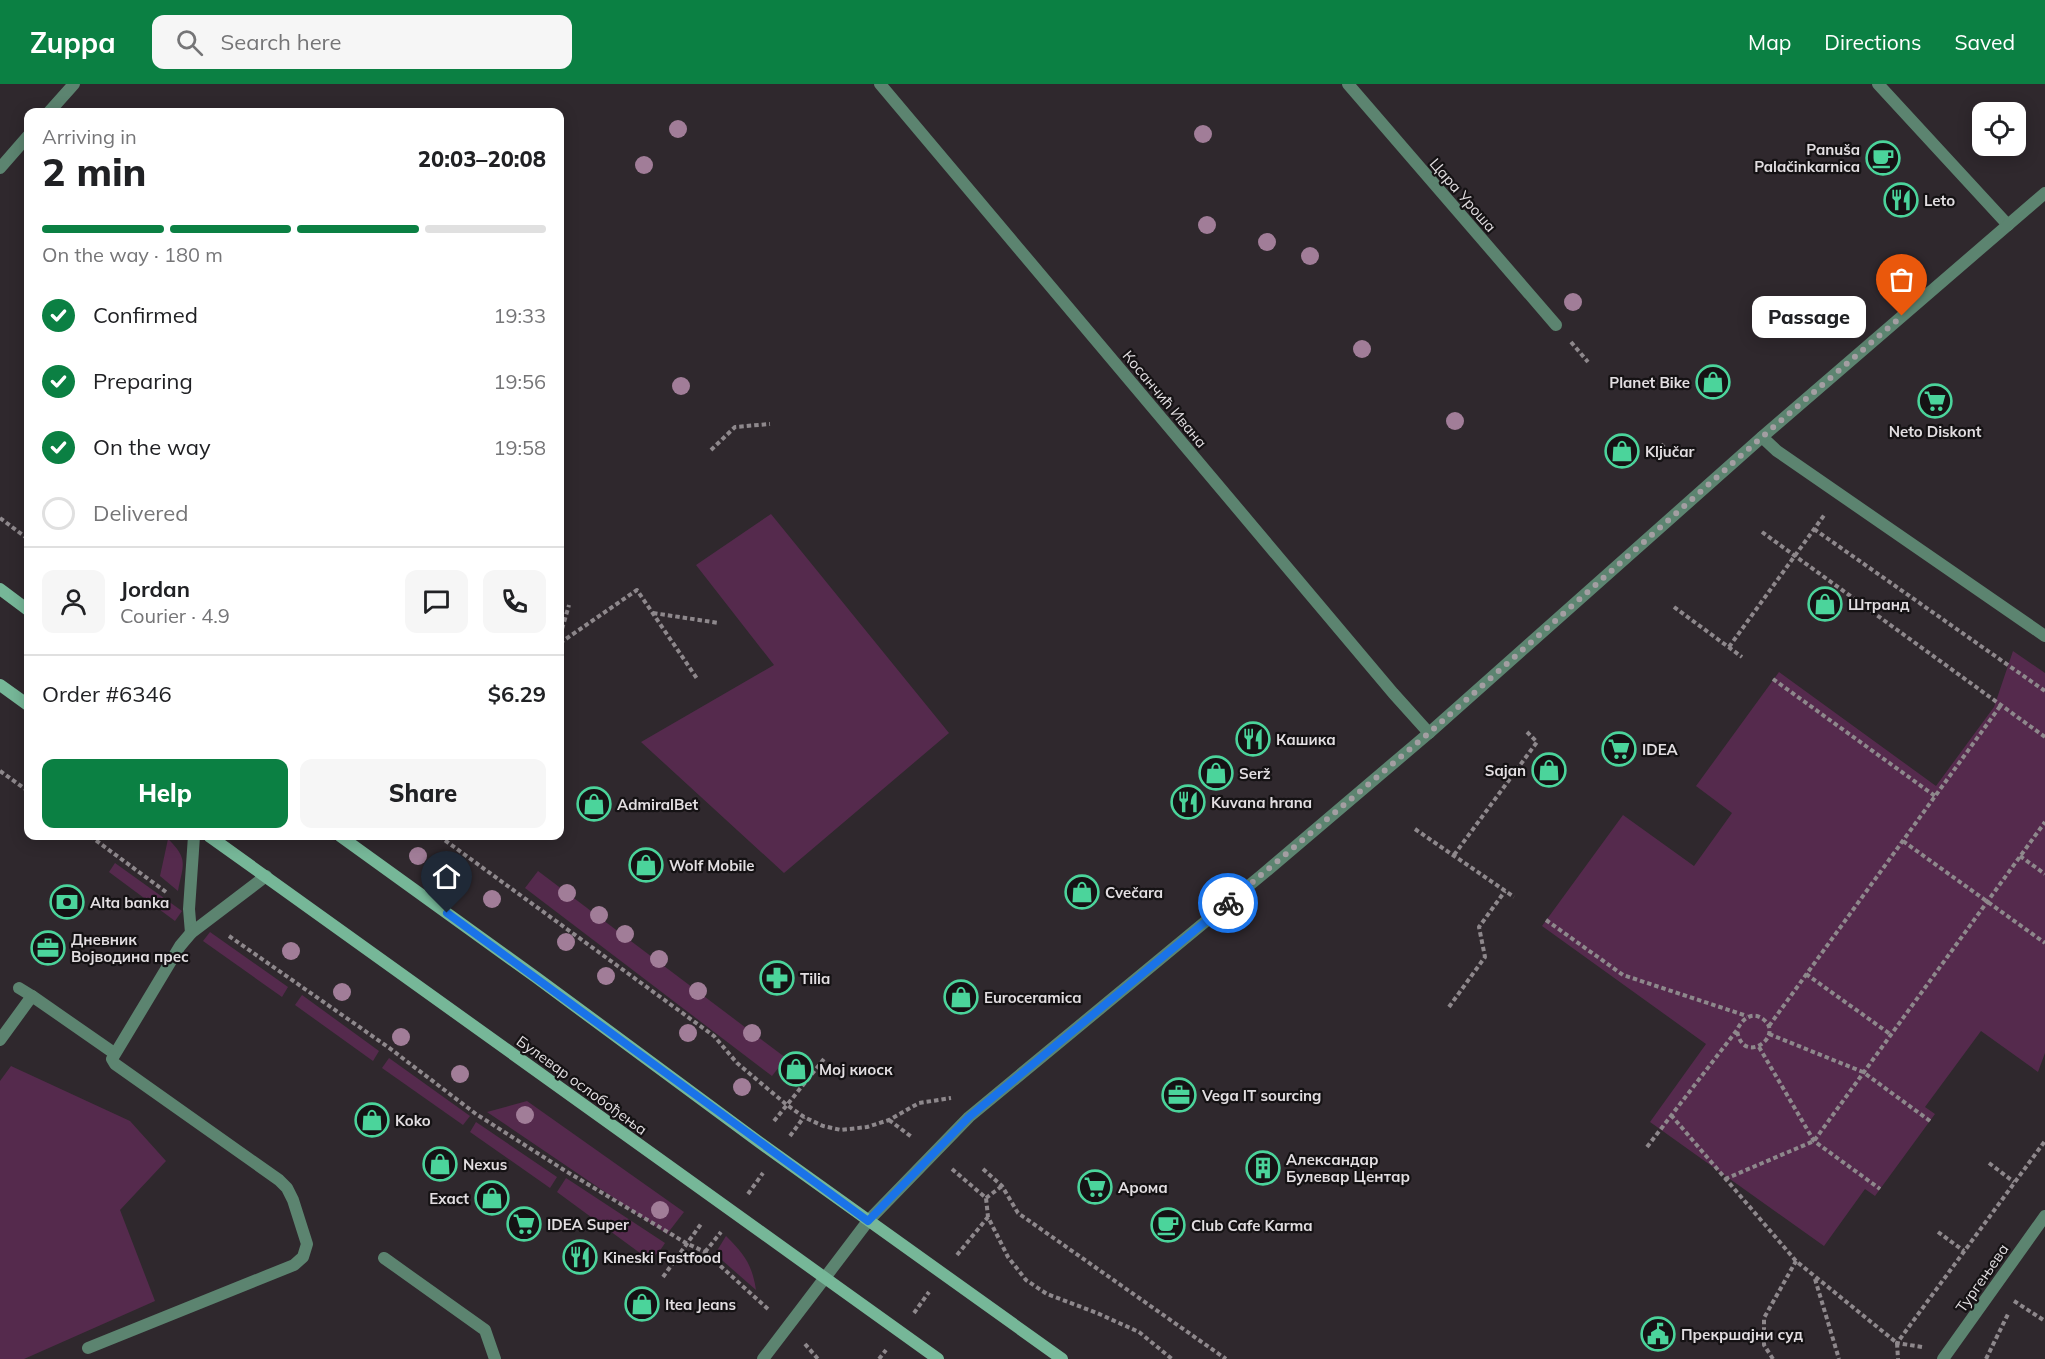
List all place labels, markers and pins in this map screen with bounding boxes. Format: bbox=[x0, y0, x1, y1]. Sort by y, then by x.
place label: Panuša Palačinkarnica bbox=[1754, 140, 1860, 176]
cafe icon: Panuša Palačinkarnica bbox=[1865, 140, 1901, 176]
restaurant icon: Leto bbox=[1883, 182, 1919, 218]
place label: Leto bbox=[1924, 191, 1955, 210]
pin bbox=[1876, 254, 1927, 316]
callout: Passage bbox=[1752, 295, 1866, 337]
shop icon: Planet Bike bbox=[1695, 364, 1731, 400]
place label: Planet Bike bbox=[1609, 373, 1690, 392]
supermarket icon: Neto Diskont bbox=[1917, 383, 1953, 419]
place label: Neto Diskont bbox=[1889, 422, 1982, 441]
shop icon: Ključar bbox=[1604, 433, 1640, 469]
place label: Ključar bbox=[1645, 442, 1695, 461]
shop icon: Штранд bbox=[1807, 586, 1843, 622]
place label: Штранд bbox=[1848, 595, 1910, 614]
restaurant icon: Кашика bbox=[1235, 721, 1271, 757]
place label: Кашика bbox=[1276, 730, 1336, 749]
supermarket icon: IDEA bbox=[1601, 731, 1637, 767]
place label: IDEA bbox=[1642, 740, 1678, 759]
shop icon: Sajan bbox=[1531, 752, 1567, 788]
shop icon: Serž bbox=[1198, 755, 1234, 791]
place label: Sajan bbox=[1485, 761, 1526, 780]
place label: Serž bbox=[1239, 764, 1271, 783]
restaurant icon: Kuvana hrana bbox=[1170, 784, 1206, 820]
shop icon: AdmiralBet bbox=[576, 786, 612, 822]
place label: Kuvana hrana bbox=[1211, 793, 1312, 812]
place label: AdmiralBet bbox=[617, 795, 698, 814]
shop icon: Wolf Mobile bbox=[628, 847, 664, 883]
pin bbox=[421, 851, 472, 913]
place label: Wolf Mobile bbox=[669, 856, 755, 875]
shop icon: Cvečara bbox=[1064, 874, 1100, 910]
place label: Cvečara bbox=[1105, 883, 1163, 902]
bank icon: Alta banka bbox=[49, 884, 85, 920]
place label: Alta banka bbox=[90, 893, 169, 912]
office icon: Дневник Војводина прес bbox=[30, 930, 66, 966]
place label: Дневник Војводина прес bbox=[71, 930, 189, 966]
pharmacy icon: Tilia bbox=[759, 960, 795, 996]
place label: Tilia bbox=[800, 969, 830, 988]
shop icon: Euroceramica bbox=[943, 979, 979, 1015]
place label: Euroceramica bbox=[984, 988, 1082, 1007]
shop icon: Мој киоск bbox=[778, 1051, 814, 1087]
place label: Мој киоск bbox=[819, 1060, 893, 1079]
office icon: Vega IT sourcing bbox=[1161, 1077, 1197, 1113]
place label: Vega IT sourcing bbox=[1201, 1086, 1321, 1105]
shop icon: Koko bbox=[354, 1102, 390, 1138]
place label: Koko bbox=[395, 1111, 431, 1130]
shop icon: Nexus bbox=[422, 1146, 458, 1182]
building icon: Александар Булевар Центар bbox=[1245, 1150, 1281, 1186]
place label: Александар Булевар Центар bbox=[1286, 1150, 1410, 1186]
place label: Nexus bbox=[463, 1155, 507, 1174]
supermarket icon: Арома bbox=[1077, 1169, 1113, 1205]
place label: Арома bbox=[1118, 1178, 1168, 1197]
shop icon: Exact bbox=[474, 1180, 510, 1216]
place label: Exact bbox=[429, 1189, 469, 1208]
supermarket icon: IDEA Super bbox=[506, 1206, 542, 1242]
cafe icon: Club Cafe Karma bbox=[1150, 1207, 1186, 1243]
place label: IDEA Super bbox=[547, 1215, 629, 1234]
place label: Club Cafe Karma bbox=[1191, 1216, 1312, 1235]
restaurant icon: Kineski Fastfood bbox=[562, 1239, 598, 1275]
place label: Kineski Fastfood bbox=[603, 1248, 721, 1267]
shop icon: Itea Jeans bbox=[624, 1286, 660, 1322]
place label: Itea Jeans bbox=[665, 1295, 736, 1314]
public building icon: Прекршајни суд bbox=[1640, 1316, 1676, 1352]
place label: Прекршајни суд bbox=[1681, 1325, 1803, 1344]

